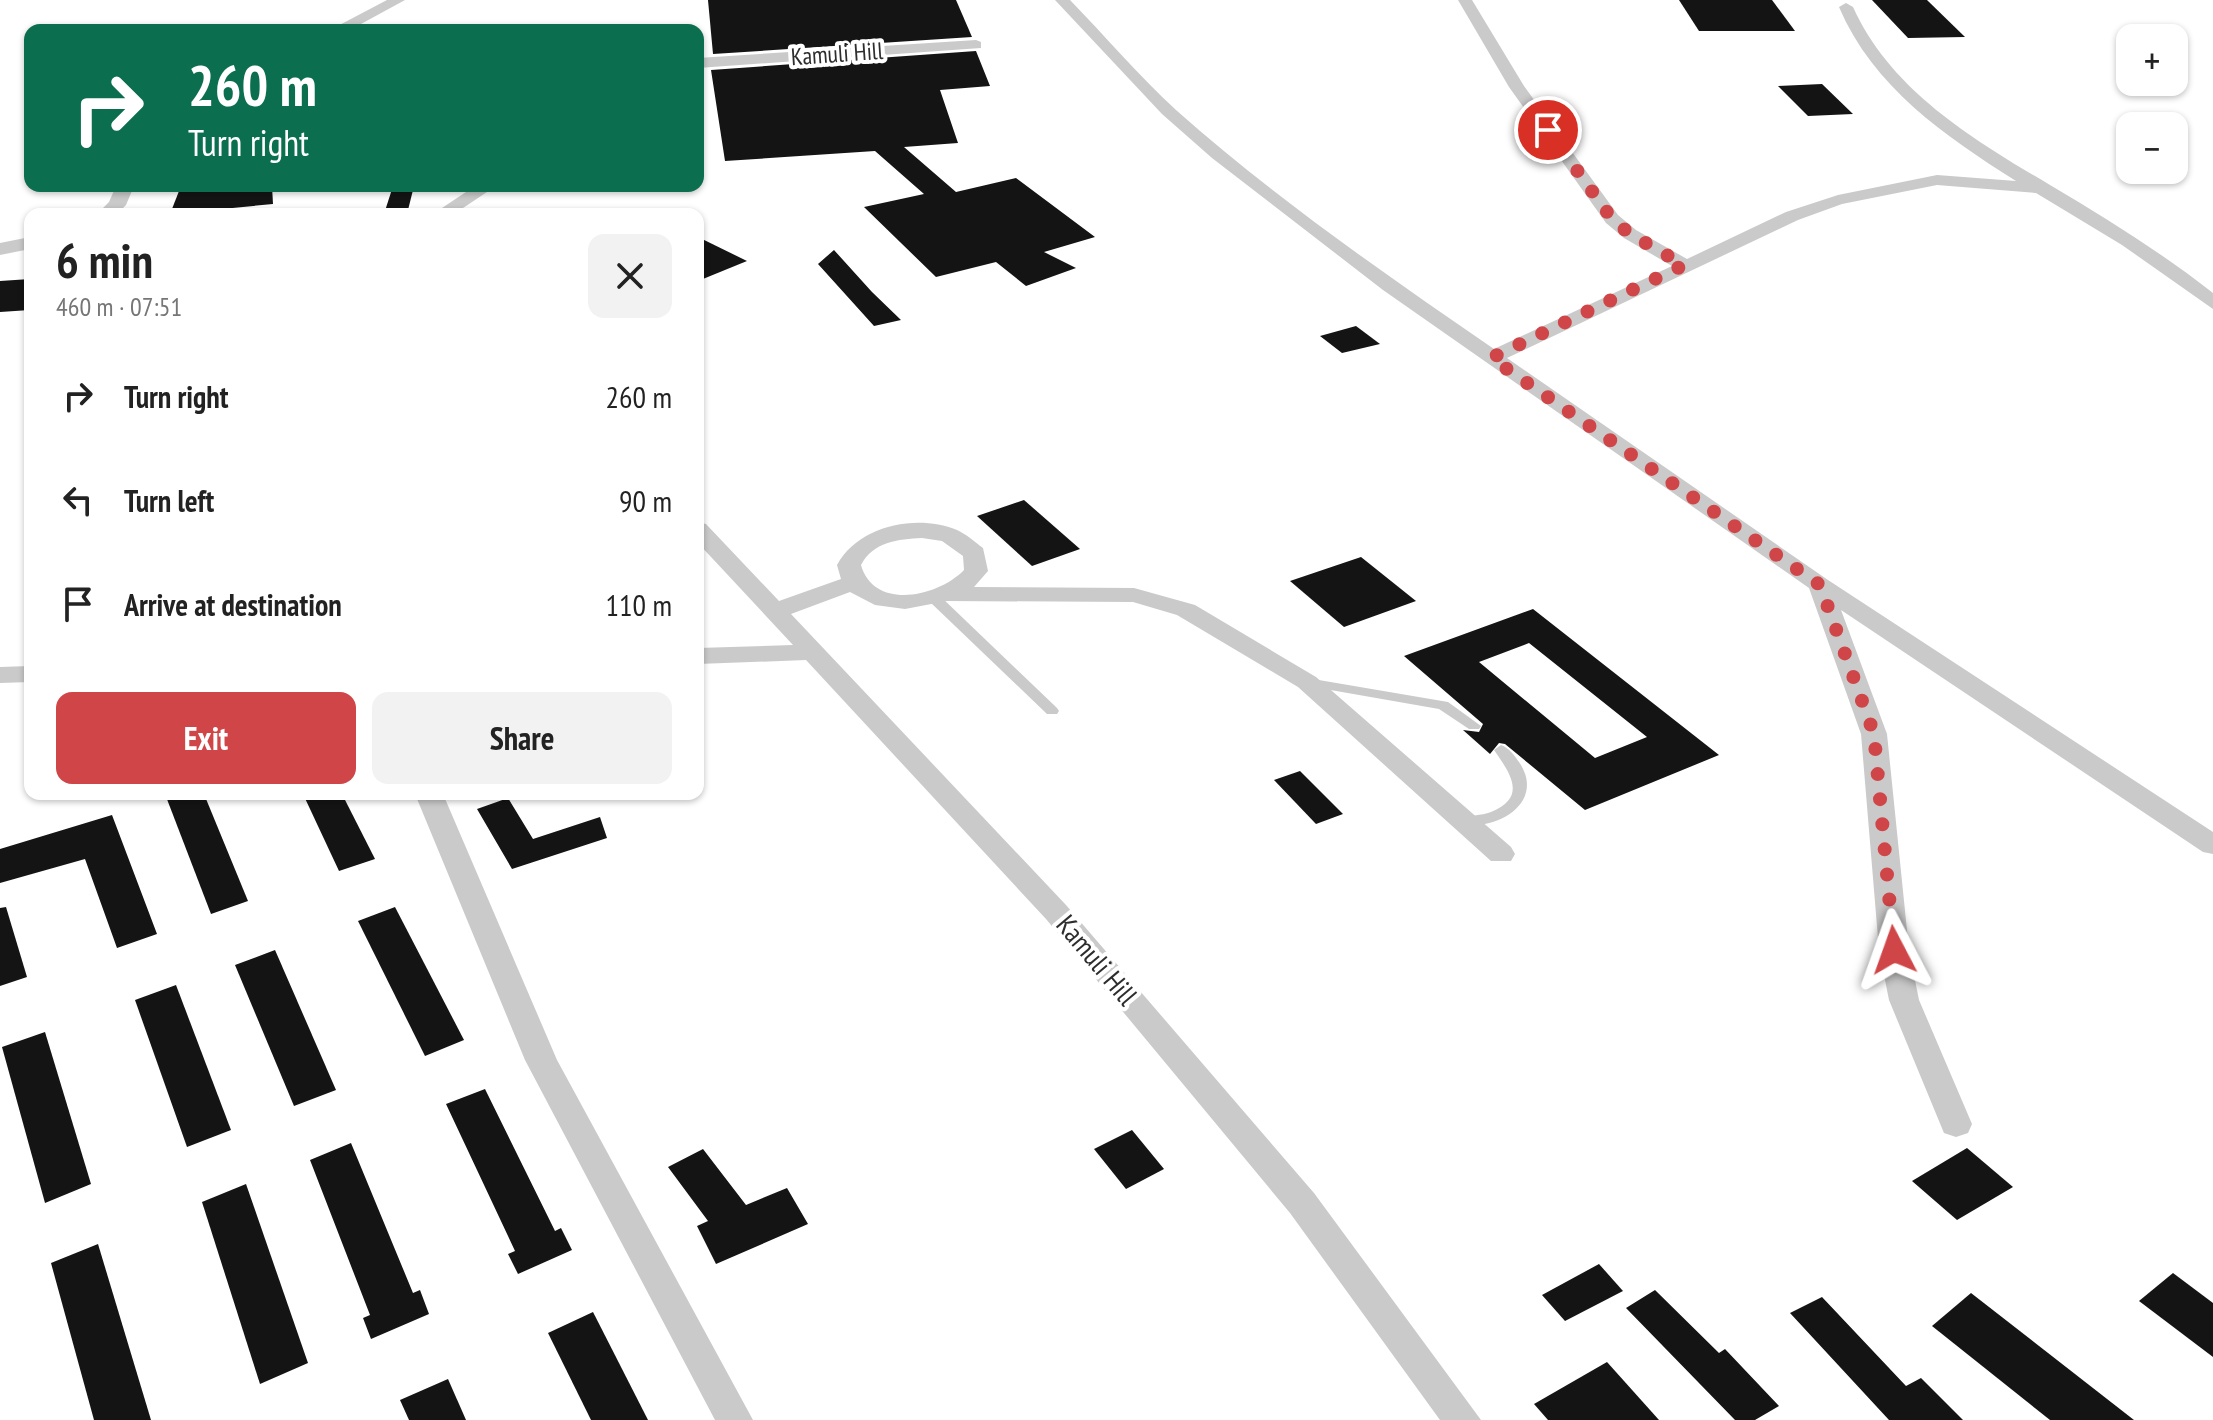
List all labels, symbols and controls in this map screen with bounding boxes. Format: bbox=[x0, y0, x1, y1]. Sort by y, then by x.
map controls bbox=[2116, 24, 2188, 184]
button: + bbox=[2116, 24, 2188, 96]
street label: Kamuli Hill bbox=[790, 35, 884, 72]
text: 260 m bbox=[188, 49, 317, 121]
icon: right bbox=[56, 56, 160, 160]
pin bbox=[1514, 96, 1582, 164]
icon: arrive bbox=[1526, 108, 1570, 152]
button: − bbox=[2116, 112, 2188, 184]
text: Turn right bbox=[188, 119, 309, 166]
text: 6 min bbox=[56, 229, 153, 291]
button: close bbox=[588, 234, 672, 318]
text: 460 m · 07:51 bbox=[56, 290, 182, 323]
icon: right bbox=[56, 374, 100, 418]
text: Turn right bbox=[124, 377, 228, 416]
text: 260 m bbox=[606, 377, 672, 416]
icon: left bbox=[56, 478, 100, 522]
text: Turn left bbox=[124, 481, 214, 520]
text: 90 m bbox=[619, 481, 672, 520]
icon: arrive bbox=[56, 582, 100, 626]
text: Arrive at destination bbox=[124, 585, 342, 624]
text: 110 m bbox=[606, 585, 672, 624]
button: Exit bbox=[56, 692, 356, 784]
button: Share bbox=[372, 692, 672, 784]
street label: Kamuli Hill bbox=[1049, 907, 1146, 1013]
position arrow bbox=[1852, 908, 1936, 992]

